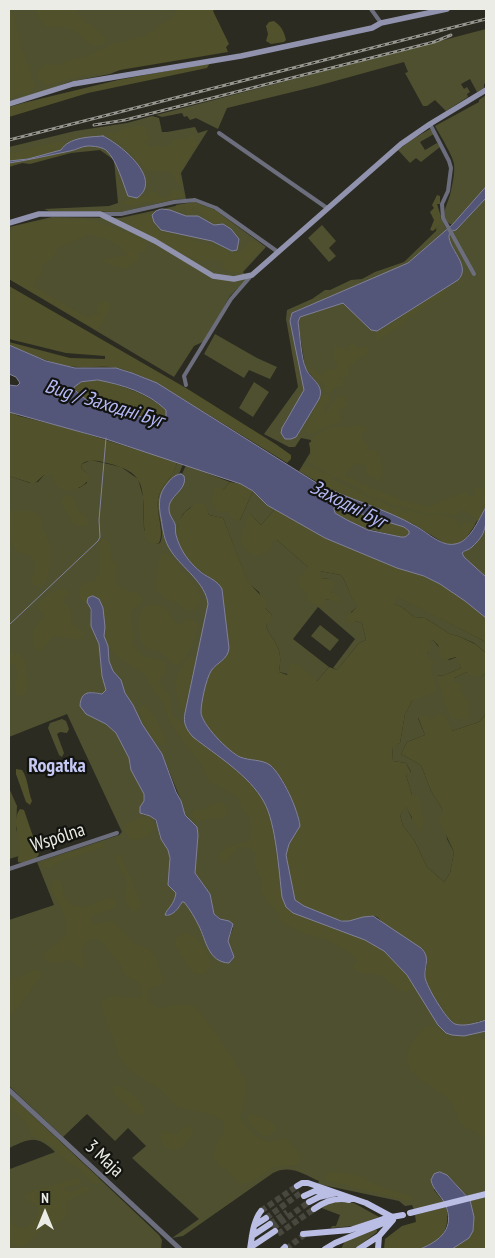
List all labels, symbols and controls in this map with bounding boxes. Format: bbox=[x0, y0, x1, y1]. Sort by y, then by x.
water label: Bug / Заходні Буг bbox=[42, 375, 166, 433]
water label: Заходні Буг bbox=[306, 476, 390, 534]
district label: Rogatka bbox=[28, 754, 86, 778]
street label: Wspólna bbox=[28, 819, 88, 857]
street label: 3 Maja bbox=[80, 1136, 128, 1182]
north arrow bbox=[20, 1188, 70, 1238]
text: N bbox=[41, 1189, 49, 1207]

